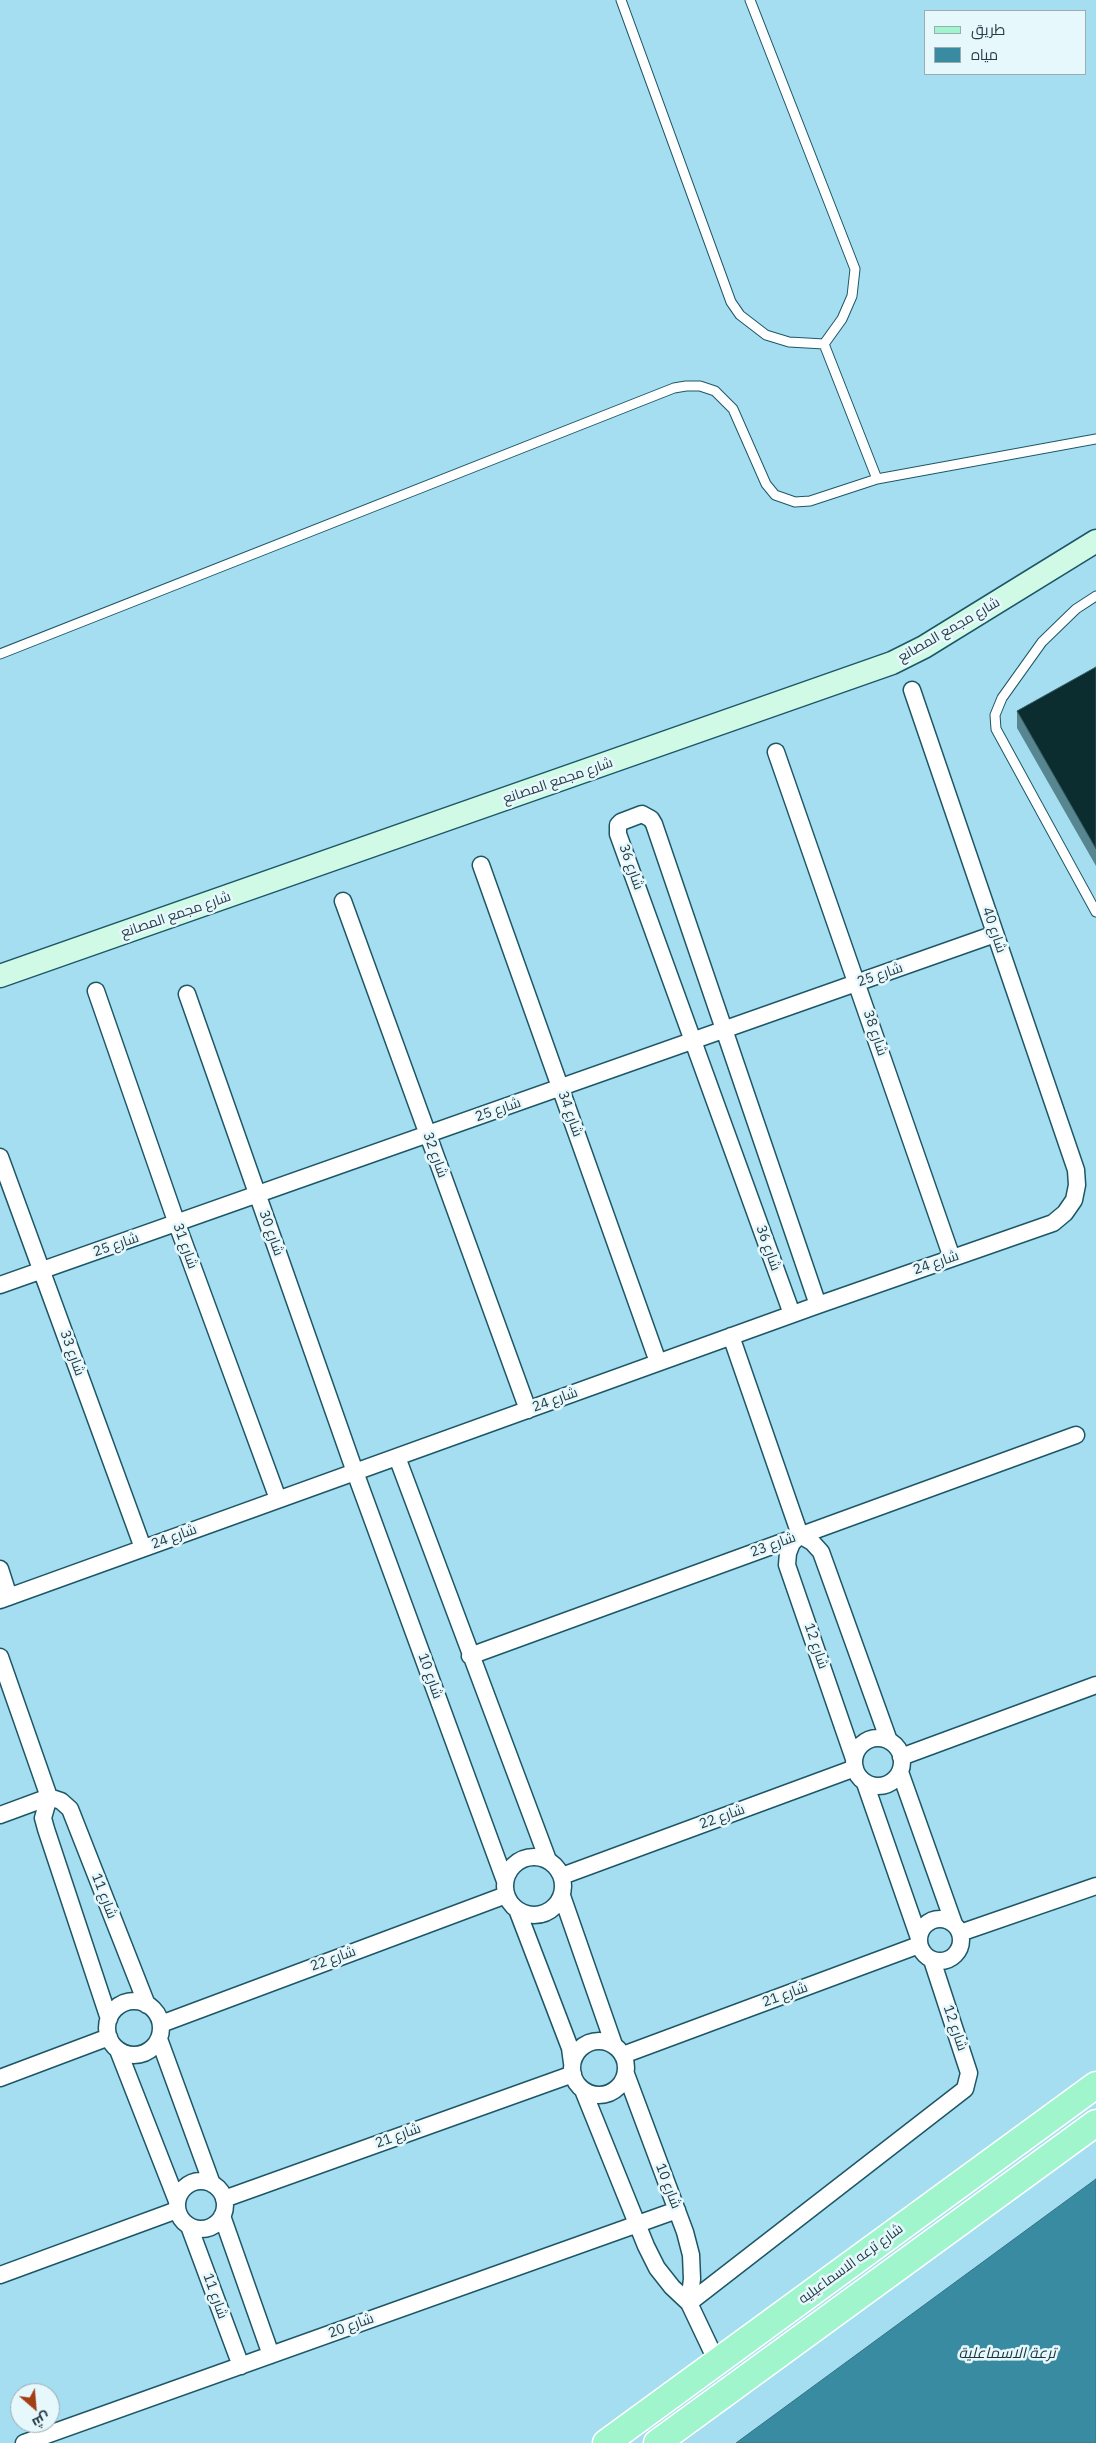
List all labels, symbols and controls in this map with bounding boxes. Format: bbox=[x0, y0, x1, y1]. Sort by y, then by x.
legend bbox=[924, 10, 1086, 75]
text: طريق bbox=[971, 20, 1005, 39]
text: مياه bbox=[971, 45, 998, 64]
street label: شارع مجمع المصانع bbox=[895, 594, 1003, 666]
street label: شارع مجمع المصانع bbox=[501, 754, 615, 808]
street label: شارع 36 bbox=[615, 842, 647, 892]
street label: شارع مجمع المصانع bbox=[119, 888, 233, 942]
street label: شارع 40 bbox=[978, 905, 1010, 955]
street label: شارع 25 bbox=[855, 959, 905, 991]
street label: شارع 38 bbox=[859, 1008, 891, 1058]
street label: شارع 34 bbox=[554, 1089, 586, 1139]
street label: شارع 25 bbox=[473, 1094, 523, 1126]
street label: شارع 32 bbox=[419, 1130, 451, 1180]
street label: شارع 30 bbox=[255, 1208, 287, 1258]
street label: شارع 31 bbox=[169, 1221, 201, 1271]
street label: شارع 36 bbox=[752, 1223, 784, 1273]
street label: شارع 25 bbox=[91, 1229, 141, 1261]
street label: شارع 24 bbox=[911, 1247, 961, 1279]
street label: شارع 33 bbox=[56, 1328, 88, 1378]
street label: شارع 24 bbox=[530, 1384, 580, 1416]
street label: شارع 24 bbox=[149, 1521, 199, 1553]
street label: شارع 23 bbox=[748, 1529, 798, 1561]
street label: شارع 12 bbox=[800, 1621, 832, 1671]
street label: شارع 10 bbox=[414, 1651, 446, 1701]
street label: شارع 22 bbox=[697, 1801, 747, 1833]
street label: شارع 11 bbox=[88, 1871, 120, 1921]
street label: شارع 22 bbox=[308, 1943, 358, 1975]
street label: شارع 21 bbox=[760, 1979, 810, 2011]
street label: شارع 12 bbox=[939, 2003, 971, 2053]
street label: شارع 21 bbox=[373, 2120, 423, 2152]
street label: شارع 10 bbox=[652, 2161, 684, 2211]
street label: شارع ترعه الاسماعيليه bbox=[796, 2220, 906, 2308]
street label: شارع 11 bbox=[199, 2271, 231, 2321]
street label: شارع 20 bbox=[326, 2310, 376, 2342]
water label: ترعة الاسماعلية bbox=[959, 2345, 1055, 2363]
north arrow bbox=[10, 2383, 60, 2433]
text: ش bbox=[29, 2408, 53, 2433]

